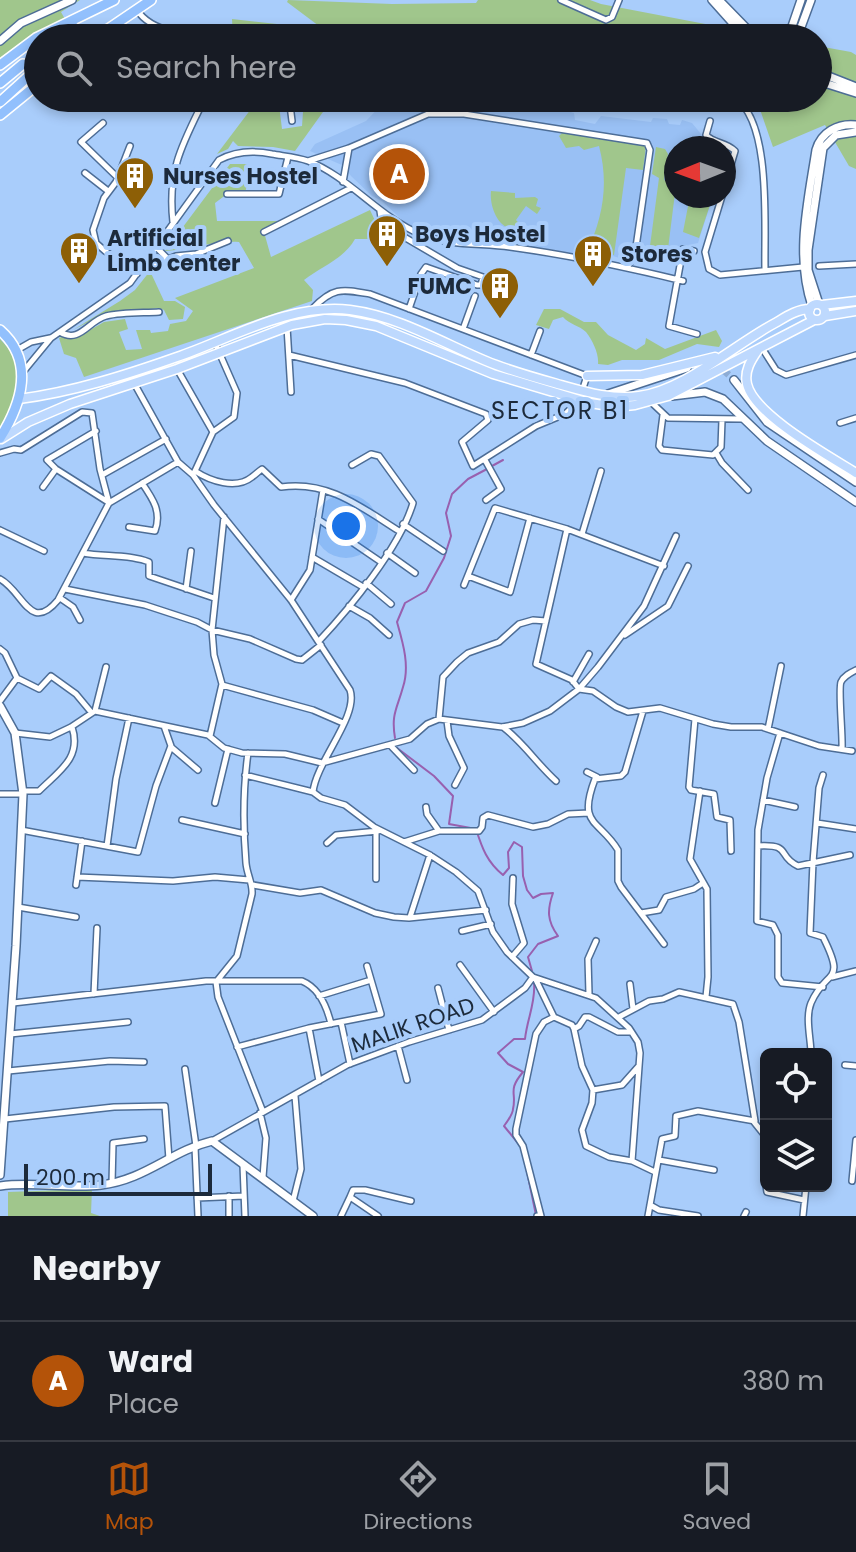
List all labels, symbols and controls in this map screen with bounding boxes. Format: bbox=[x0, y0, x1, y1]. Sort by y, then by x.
search box bbox=[24, 24, 832, 112]
icon: search bbox=[52, 46, 96, 90]
text: Search here bbox=[116, 46, 297, 89]
north arrow bbox=[664, 136, 736, 208]
pin: A bbox=[373, 144, 425, 204]
building icon: Nurses Hostel bbox=[114, 155, 156, 210]
place label: Nurses Hostel bbox=[163, 161, 318, 192]
building icon: Boys Hostel bbox=[366, 213, 408, 268]
place label: Boys Hostel bbox=[415, 219, 546, 250]
place label: Artificial Limb center bbox=[107, 223, 240, 279]
building icon: Artificial Limb center bbox=[58, 230, 100, 285]
building icon: Stores bbox=[572, 233, 614, 288]
place label: Stores bbox=[621, 239, 693, 270]
building icon: FUMC bbox=[479, 265, 521, 320]
place label: FUMC bbox=[407, 271, 472, 302]
district label: SECTOR B1 bbox=[491, 394, 629, 427]
your location bbox=[326, 506, 366, 546]
street label: MALIK ROAD bbox=[347, 989, 479, 1061]
map controls bbox=[760, 1048, 832, 1192]
button: locate bbox=[760, 1048, 832, 1120]
button: layers bbox=[760, 1120, 832, 1192]
scale bar bbox=[24, 1160, 212, 1196]
text: 200 m bbox=[36, 1162, 105, 1193]
text: Nearby bbox=[32, 1244, 161, 1292]
text: Ward bbox=[108, 1340, 193, 1383]
text: A bbox=[48, 1363, 68, 1399]
text: 380 m bbox=[742, 1363, 824, 1399]
text: Place bbox=[108, 1386, 179, 1422]
tab: Map bbox=[105, 1457, 154, 1538]
tab: Directions bbox=[363, 1457, 473, 1538]
tab: Saved bbox=[682, 1457, 751, 1538]

